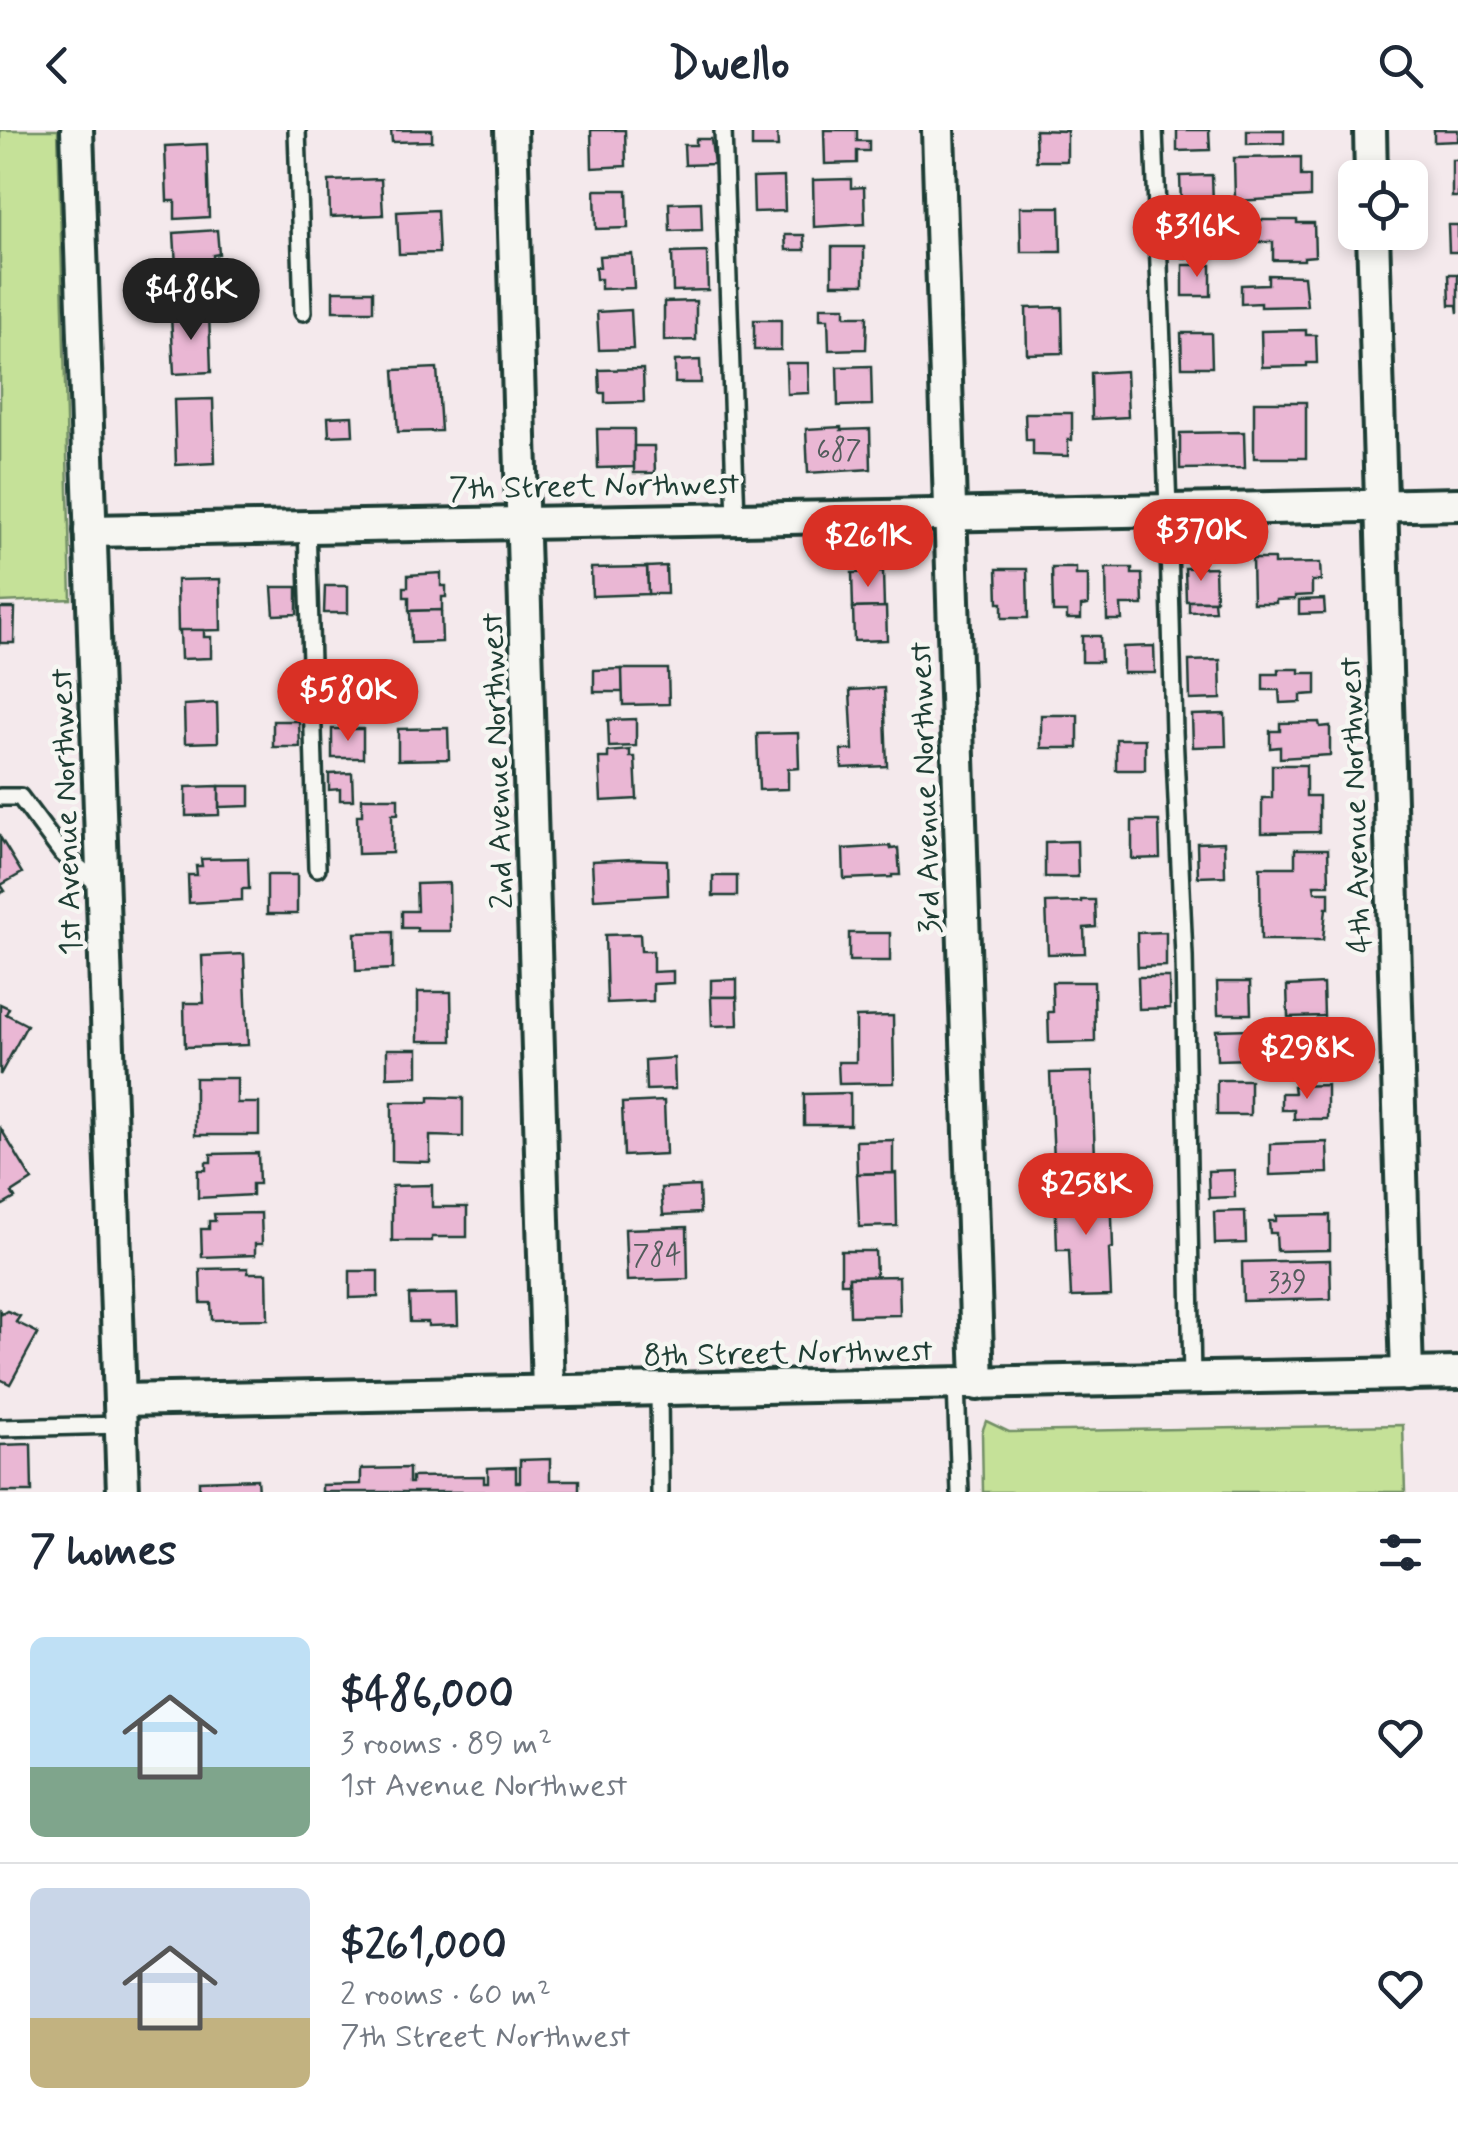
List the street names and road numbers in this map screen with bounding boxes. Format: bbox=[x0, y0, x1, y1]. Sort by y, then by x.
street label: 7th Street Northwest bbox=[448, 463, 740, 511]
street label: 2nd Avenue Northwest bbox=[472, 612, 524, 910]
street label: 3rd Avenue Northwest bbox=[900, 641, 952, 935]
street label: 4th Avenue Northwest bbox=[1330, 656, 1382, 954]
street label: 1st Avenue Northwest bbox=[41, 668, 93, 956]
street label: 8th Street Northwest bbox=[643, 1330, 933, 1378]

